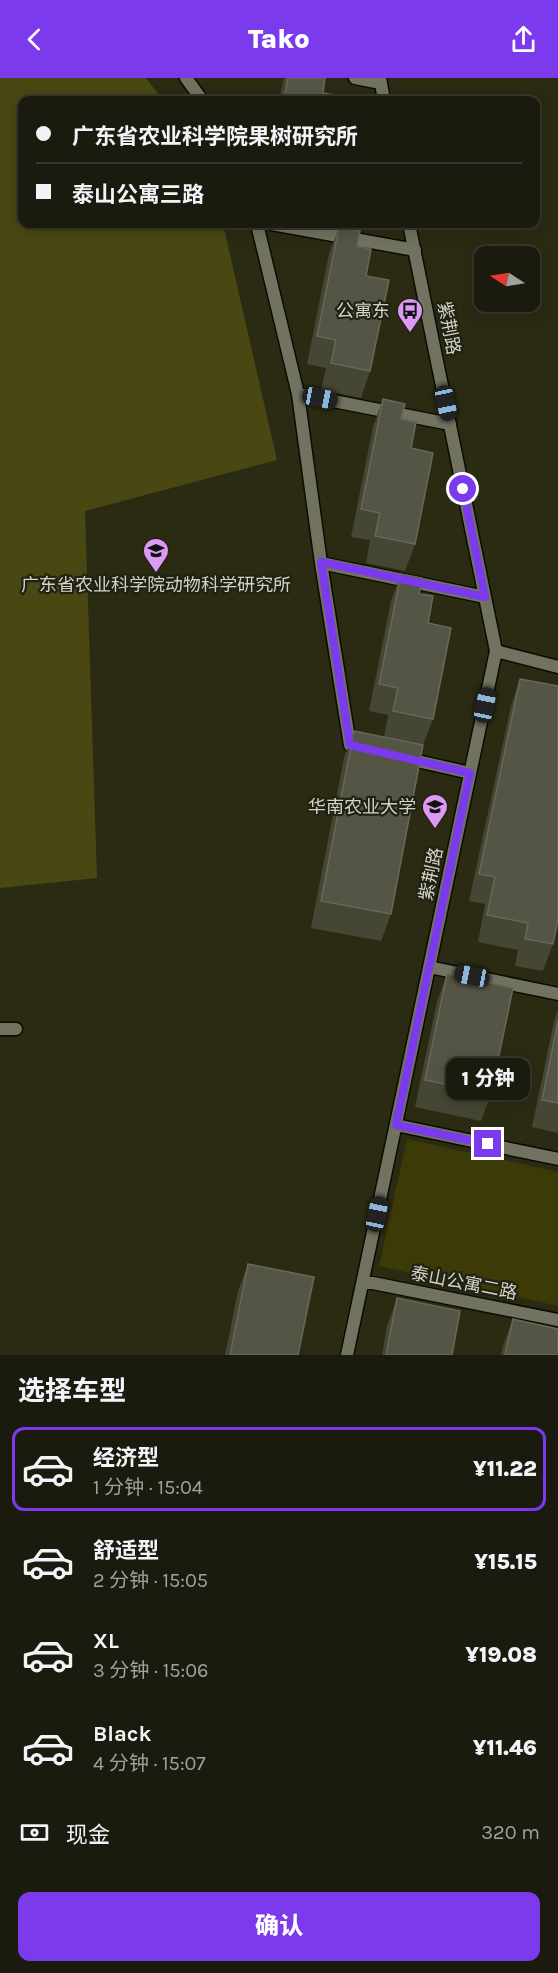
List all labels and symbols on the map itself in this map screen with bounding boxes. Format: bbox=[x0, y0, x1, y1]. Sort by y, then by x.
north arrow bbox=[474, 246, 540, 312]
bus stop icon: 公寓东 bbox=[395, 296, 425, 334]
street label: 紫荆路 bbox=[433, 299, 465, 357]
place label: 公寓东 bbox=[336, 300, 390, 322]
car bbox=[433, 384, 459, 422]
car bbox=[301, 386, 339, 410]
route start bbox=[449, 475, 476, 502]
school or university icon: 广东省农业科学院动物科学研究所 bbox=[141, 536, 171, 574]
place label: 广东省农业科学院动物科学研究所 bbox=[21, 574, 291, 596]
car bbox=[472, 686, 498, 724]
school or university icon: 华南农业大学 bbox=[420, 792, 450, 830]
place label: 华南农业大学 bbox=[308, 796, 416, 818]
street label: 紫荆路 bbox=[415, 845, 447, 903]
car bbox=[453, 964, 491, 988]
callout: 1 分钟 bbox=[446, 1057, 530, 1099]
route end bbox=[474, 1130, 501, 1157]
car bbox=[364, 1195, 390, 1233]
street label: 泰山公寓二路 bbox=[409, 1262, 519, 1304]

